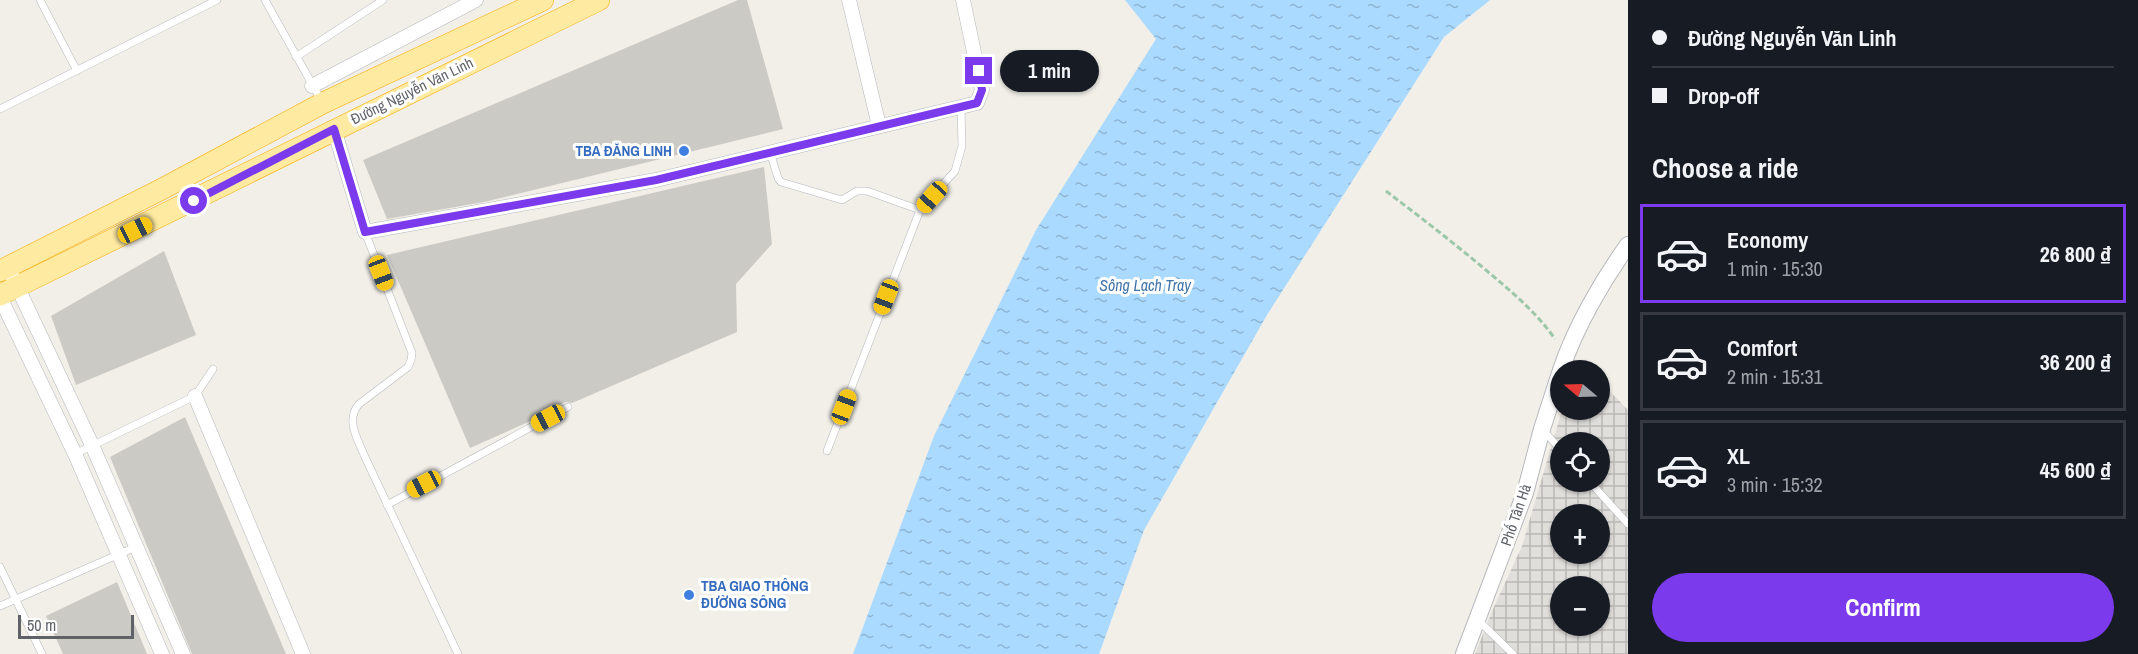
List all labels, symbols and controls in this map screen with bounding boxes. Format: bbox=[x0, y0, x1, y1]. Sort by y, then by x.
text: Đường Nguyễn Văn Linh bbox=[1688, 23, 1897, 53]
callout: 1 min bbox=[1000, 50, 1099, 92]
street label: Đường Nguyễn Văn Linh bbox=[347, 52, 477, 129]
route end bbox=[965, 57, 992, 84]
text: 1 min bbox=[1028, 57, 1071, 84]
text: Drop-off bbox=[1688, 81, 1759, 111]
place label: TBA ĐĂNG LINH bbox=[575, 140, 672, 161]
marker: TBA ĐĂNG LINH bbox=[677, 144, 691, 158]
text: Choose a ride bbox=[1652, 150, 1798, 186]
car bbox=[913, 178, 951, 216]
route start bbox=[180, 187, 207, 214]
car bbox=[115, 214, 155, 246]
text: Economy bbox=[1727, 225, 1808, 255]
icon: car bbox=[1655, 227, 1709, 281]
text: 26 800 ₫ bbox=[2040, 239, 2111, 269]
car bbox=[366, 253, 396, 293]
text: 1 min · 15:30 bbox=[1727, 255, 1823, 282]
water label: Sông Lạch Tray bbox=[1099, 274, 1192, 296]
car bbox=[871, 277, 901, 317]
text: Comfort bbox=[1727, 333, 1797, 363]
icon: car bbox=[1655, 335, 1709, 389]
text: 36 200 ₫ bbox=[2040, 347, 2111, 377]
north arrow bbox=[1550, 360, 1610, 420]
map controls bbox=[1550, 360, 1610, 636]
text: 2 min · 15:31 bbox=[1727, 363, 1823, 390]
car bbox=[829, 387, 859, 427]
car bbox=[528, 402, 568, 434]
button: locate bbox=[1550, 432, 1610, 492]
text: XL bbox=[1727, 441, 1750, 471]
icon: car bbox=[1655, 443, 1709, 497]
text: 45 600 ₫ bbox=[2040, 455, 2111, 485]
car bbox=[404, 468, 444, 500]
text: 3 min · 15:32 bbox=[1727, 471, 1823, 498]
street label: Phố Tân Hà bbox=[1495, 481, 1536, 549]
button: + bbox=[1550, 504, 1610, 564]
button: Confirm bbox=[1652, 573, 2114, 642]
place label: TBA GIAO THÔNG ĐƯỜNG SÔNG bbox=[701, 575, 809, 613]
button: − bbox=[1550, 576, 1610, 636]
marker: TBA GIAO THÔNG ĐƯỜNG SÔNG bbox=[682, 588, 696, 602]
scale bar bbox=[18, 612, 134, 640]
text: 50 m bbox=[27, 614, 56, 636]

